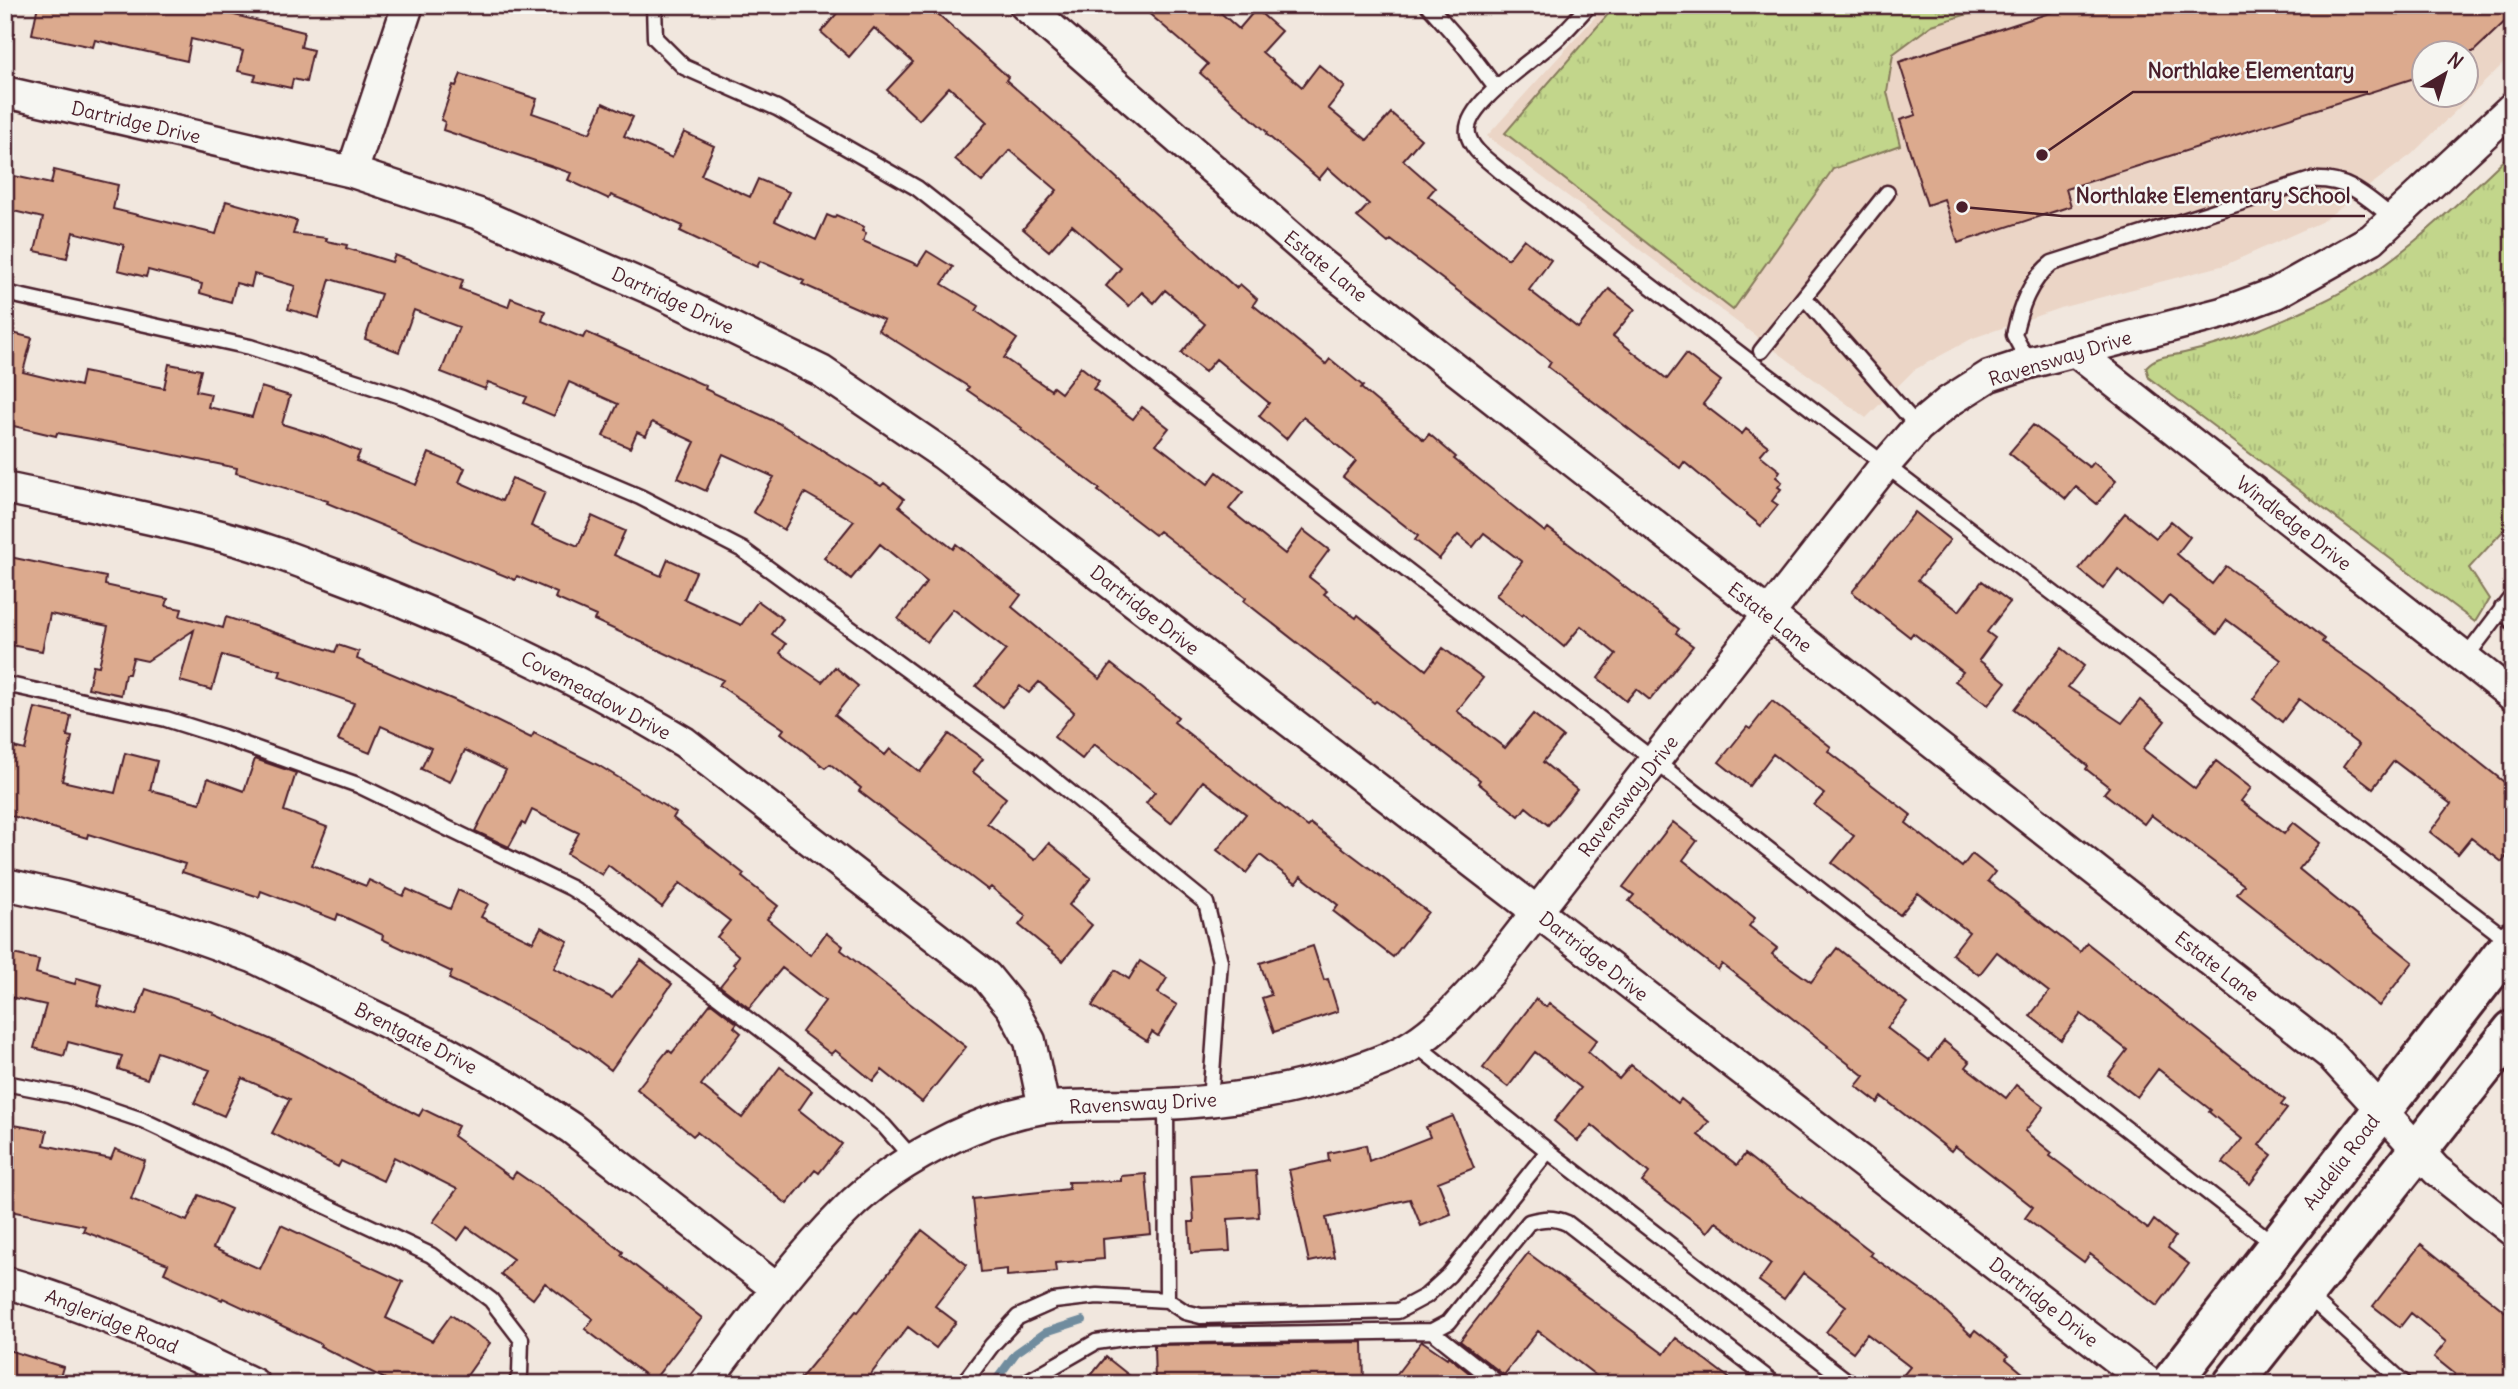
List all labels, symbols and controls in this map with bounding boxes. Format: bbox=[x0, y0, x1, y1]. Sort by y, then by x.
north arrow bbox=[2410, 38, 2480, 108]
text: N bbox=[2443, 47, 2468, 74]
callout: Northlake Elementary bbox=[2133, 50, 2368, 92]
text: Northlake Elementary bbox=[2147, 57, 2355, 84]
street label: Dartridge Drive bbox=[69, 95, 203, 149]
callout: Northlake Elementary School bbox=[2062, 174, 2365, 216]
text: Northlake Elementary School bbox=[2076, 182, 2350, 209]
street label: Estate Lane bbox=[1279, 225, 1373, 307]
street label: Dartridge Drive bbox=[608, 261, 738, 339]
street label: Ravensway Drive bbox=[1986, 325, 2134, 391]
street label: Windledge Drive bbox=[2232, 471, 2356, 575]
street label: Dartridge Drive bbox=[1086, 560, 1204, 660]
street label: Estate Lane bbox=[1723, 577, 1817, 657]
street label: Covemeadow Drive bbox=[517, 645, 675, 745]
street label: Ravensway Drive bbox=[1573, 730, 1683, 862]
street label: Dartridge Drive bbox=[1535, 906, 1653, 1006]
street label: Estate Lane bbox=[2170, 926, 2264, 1006]
street label: Brentgate Drive bbox=[351, 997, 481, 1079]
street label: Ravensway Drive bbox=[1069, 1087, 1217, 1119]
street label: Audelia Road bbox=[2297, 1110, 2385, 1214]
street label: Dartridge Drive bbox=[1985, 1252, 2103, 1352]
street label: Angleridge Road bbox=[42, 1283, 182, 1359]

